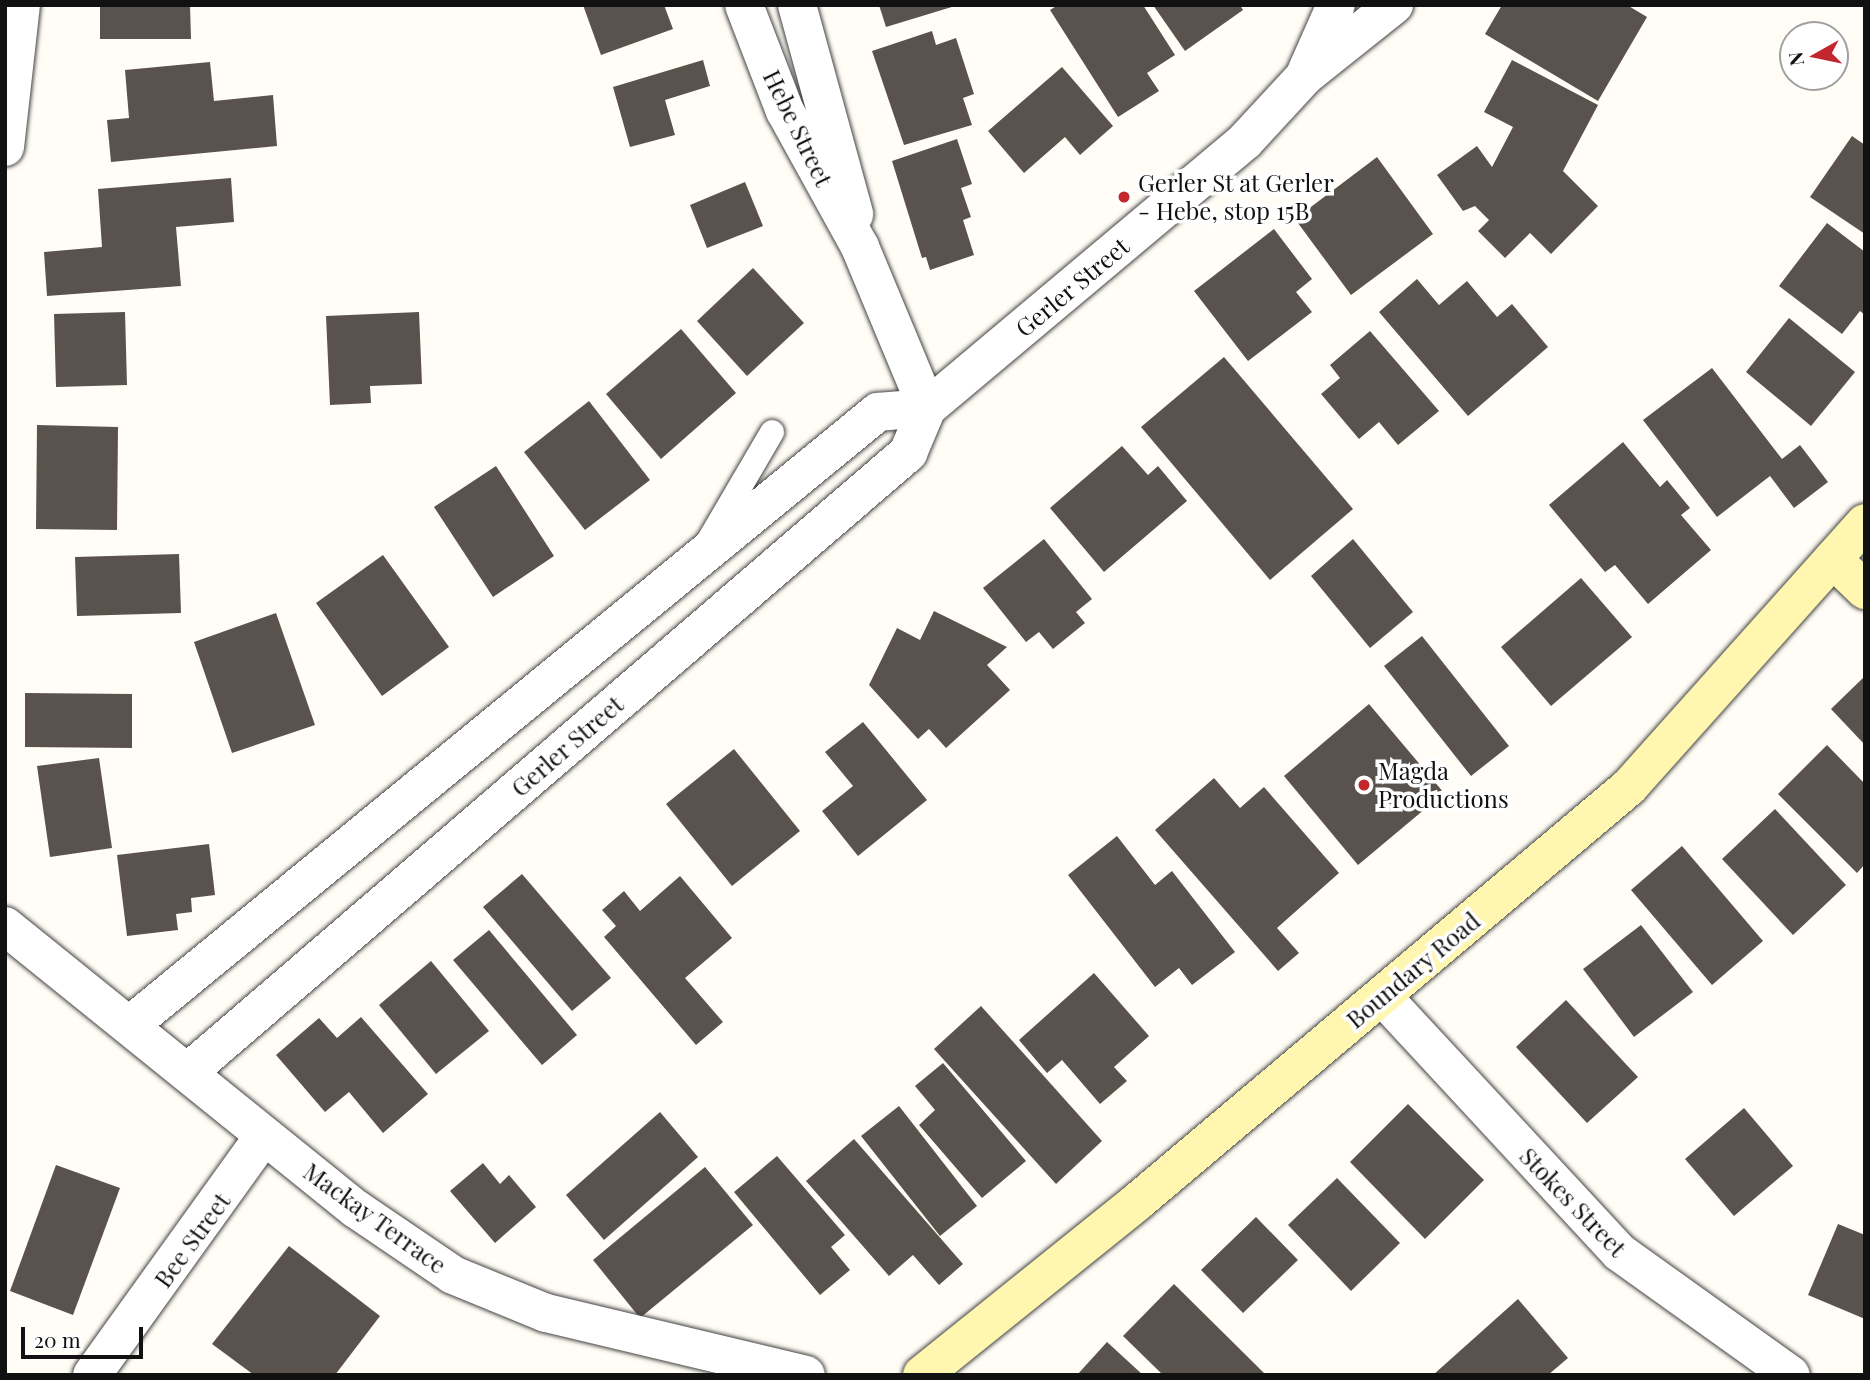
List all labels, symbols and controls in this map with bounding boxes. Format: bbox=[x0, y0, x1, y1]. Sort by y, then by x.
north arrow bbox=[1779, 21, 1849, 91]
text: N bbox=[1781, 50, 1809, 68]
street label: Hebe Street bbox=[757, 65, 839, 191]
place label: Gerler St at Gerler - Hebe, stop 15B bbox=[1138, 169, 1335, 225]
marker: Gerler St at Gerler - Hebe, stop 15B bbox=[1116, 189, 1132, 205]
street label: Gerler Street bbox=[1009, 231, 1135, 343]
street label: Gerler Street bbox=[505, 690, 629, 802]
place label: Magda Productions bbox=[1378, 757, 1509, 813]
marker: Magda Productions bbox=[1356, 777, 1372, 793]
street label: Boundary Road bbox=[1340, 906, 1486, 1034]
street label: Stokes Street bbox=[1514, 1142, 1632, 1262]
street label: Mackay Terrace bbox=[298, 1156, 452, 1280]
street label: Bee Street bbox=[148, 1187, 236, 1293]
scale bar bbox=[24, 1314, 147, 1358]
text: 20 m bbox=[34, 1325, 81, 1353]

